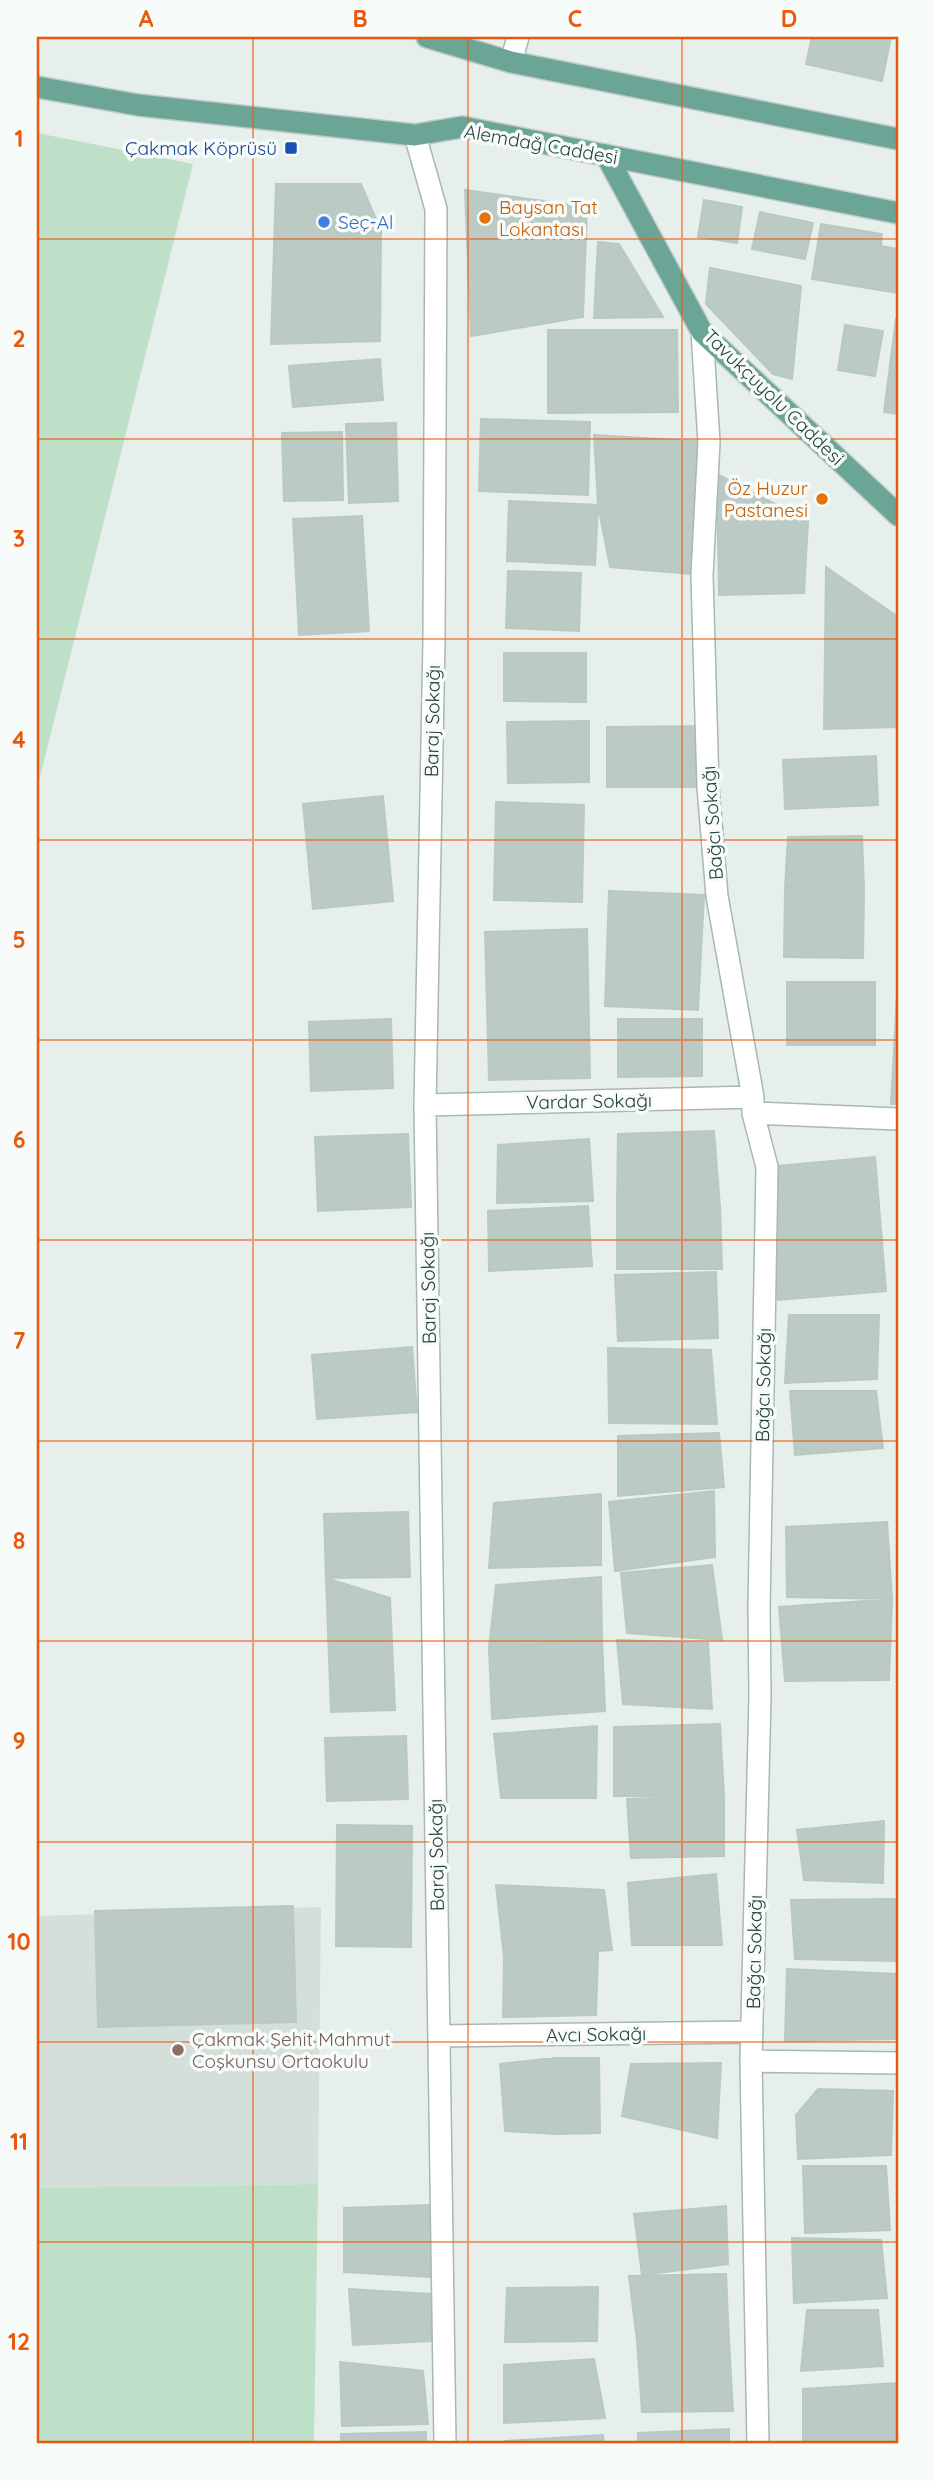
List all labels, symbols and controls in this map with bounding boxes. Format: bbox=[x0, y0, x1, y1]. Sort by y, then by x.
text: A bbox=[139, 4, 154, 33]
text: B bbox=[352, 4, 368, 33]
text: C bbox=[568, 4, 582, 33]
text: D bbox=[781, 4, 797, 33]
street label: Alemdağ Caddesi bbox=[462, 119, 620, 169]
text: 1 bbox=[15, 124, 23, 153]
place label: Çakmak Köprüsü bbox=[125, 136, 277, 160]
marker: Çakmak Köprüsü bbox=[283, 140, 299, 156]
place label: Baysan Tat Lokantası bbox=[499, 195, 598, 241]
place label: Seç-Al bbox=[338, 210, 393, 234]
marker: Baysan Tat Lokantası bbox=[477, 210, 493, 226]
marker: Seç-Al bbox=[316, 214, 332, 230]
text: 2 bbox=[12, 324, 26, 353]
street label: Tavukçuyolu Caddesi bbox=[699, 324, 849, 470]
place label: Öz Huzur Pastanesi bbox=[724, 476, 809, 522]
marker: Öz Huzur Pastanesi bbox=[814, 491, 830, 507]
text: 3 bbox=[13, 524, 25, 553]
street label: Baraj Sokağı bbox=[419, 665, 445, 777]
text: 4 bbox=[12, 725, 26, 754]
street label: Bağcı Sokağı bbox=[696, 765, 728, 881]
text: 5 bbox=[12, 925, 26, 954]
street label: Vardar Sokağı bbox=[526, 1088, 652, 1114]
text: 6 bbox=[13, 1125, 25, 1154]
street label: Baraj Sokağı bbox=[415, 1232, 441, 1344]
text: 7 bbox=[13, 1326, 26, 1355]
street label: Bağcı Sokağı bbox=[750, 1328, 776, 1442]
text: 8 bbox=[13, 1526, 25, 1555]
text: 9 bbox=[12, 1726, 26, 1755]
street label: Baraj Sokağı bbox=[423, 1799, 449, 1911]
street label: Bağcı Sokağı bbox=[741, 1895, 767, 2009]
text: 10 bbox=[7, 1927, 31, 1956]
street label: Avcı Sokağı bbox=[546, 2021, 646, 2047]
place label: Çakmak Şehit Mahmut Coşkunsu Ortaokulu bbox=[192, 2027, 391, 2073]
marker: Çakmak Şehit Mahmut Coşkunsu Ortaokulu bbox=[170, 2042, 186, 2058]
text: 11 bbox=[10, 2127, 28, 2156]
text: 12 bbox=[8, 2327, 30, 2356]

